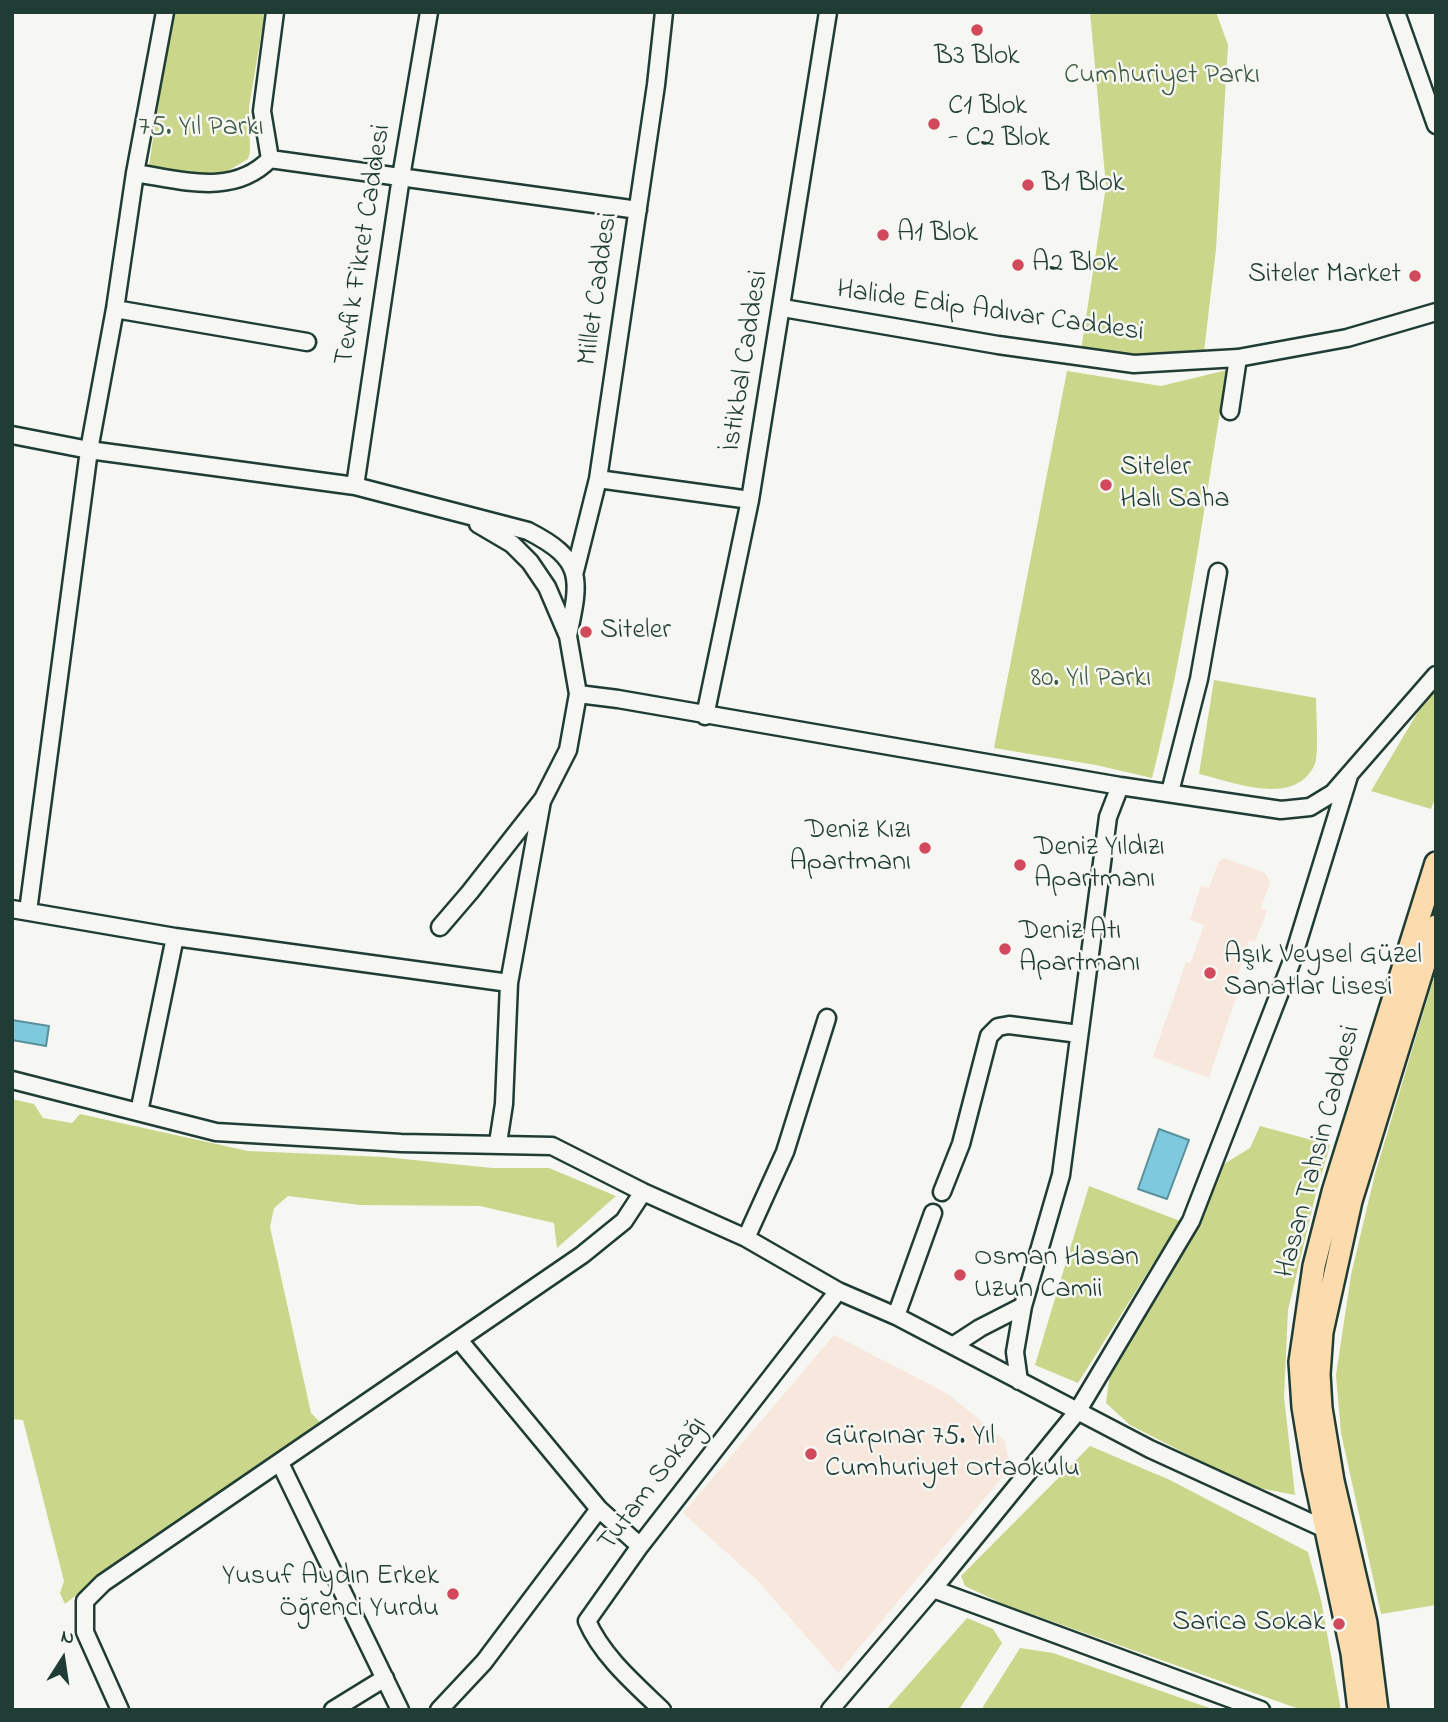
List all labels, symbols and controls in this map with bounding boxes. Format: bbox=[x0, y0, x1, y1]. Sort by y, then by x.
marker: B3 Blok bbox=[969, 22, 985, 38]
place label: B3 Blok bbox=[934, 41, 1020, 75]
park label: Cumhuriyet Parkı bbox=[1064, 60, 1260, 94]
place label: C1 Blok - C2 Blok bbox=[948, 91, 1050, 157]
park label: 75. Yıl Parkı bbox=[138, 112, 264, 146]
marker: C1 Blok - C2 Blok bbox=[926, 116, 942, 132]
street label: Tevfik Fikret Caddesi bbox=[329, 122, 401, 368]
place label: B1 Blok bbox=[1042, 168, 1125, 202]
marker: B1 Blok bbox=[1020, 177, 1036, 193]
street label: Millet Caddesi bbox=[573, 210, 627, 368]
place label: A1 Blok bbox=[897, 218, 978, 252]
marker: A1 Blok bbox=[875, 227, 891, 243]
place label: A2 Blok bbox=[1032, 248, 1118, 282]
marker: A2 Blok bbox=[1010, 257, 1026, 273]
place label: Siteler Market bbox=[1248, 259, 1401, 293]
street label: İstikbal Caddesi bbox=[716, 268, 778, 454]
marker: Siteler Market bbox=[1407, 268, 1423, 284]
street label: Halide Edip Adıvar Caddesi bbox=[834, 275, 1146, 351]
place label: Siteler Halı Saha bbox=[1120, 452, 1230, 518]
marker: Siteler Halı Saha bbox=[1098, 477, 1114, 493]
place label: Siteler bbox=[600, 615, 671, 649]
marker: Siteler bbox=[578, 624, 594, 640]
park label: 80. Yıl Parkı bbox=[1031, 663, 1151, 697]
place label: Deniz Kızı Apartmanı bbox=[790, 815, 911, 881]
place label: Deniz Yıldızı Apartmanı bbox=[1034, 832, 1165, 898]
marker: Deniz Kızı Apartmanı bbox=[917, 840, 933, 856]
marker: Deniz Yıldızı Apartmanı bbox=[1012, 857, 1028, 873]
place label: Deniz Atı Apartmanı bbox=[1019, 916, 1140, 982]
place label: Aşık Veysel Güzel Sanatlar Lisesi bbox=[1224, 940, 1422, 1006]
marker: Deniz Atı Apartmanı bbox=[997, 941, 1013, 957]
marker: Aşık Veysel Güzel Sanatlar Lisesi bbox=[1202, 965, 1218, 981]
street label: Hasan Tahsin Caddesi bbox=[1270, 1022, 1370, 1282]
place label: Osman Hasan Uzun Camii bbox=[974, 1242, 1139, 1308]
marker: Osman Hasan Uzun Camii bbox=[952, 1267, 968, 1283]
street label: Tutam Sokağı bbox=[592, 1411, 716, 1559]
place label: Gürpınar 75. Yıl Cumhuriyet Ortaokulu bbox=[825, 1421, 1080, 1487]
marker: Gürpınar 75. Yıl Cumhuriyet Ortaokulu bbox=[803, 1446, 819, 1462]
place label: Yusuf Aydın Erkek Öğrenci Yurdu bbox=[222, 1561, 439, 1627]
marker: Yusuf Aydın Erkek Öğrenci Yurdu bbox=[445, 1586, 461, 1602]
place label: Sarica Sokak bbox=[1172, 1607, 1325, 1641]
marker: Sarica Sokak bbox=[1331, 1616, 1347, 1632]
text: N bbox=[58, 1623, 77, 1653]
north arrow bbox=[28, 1624, 98, 1694]

